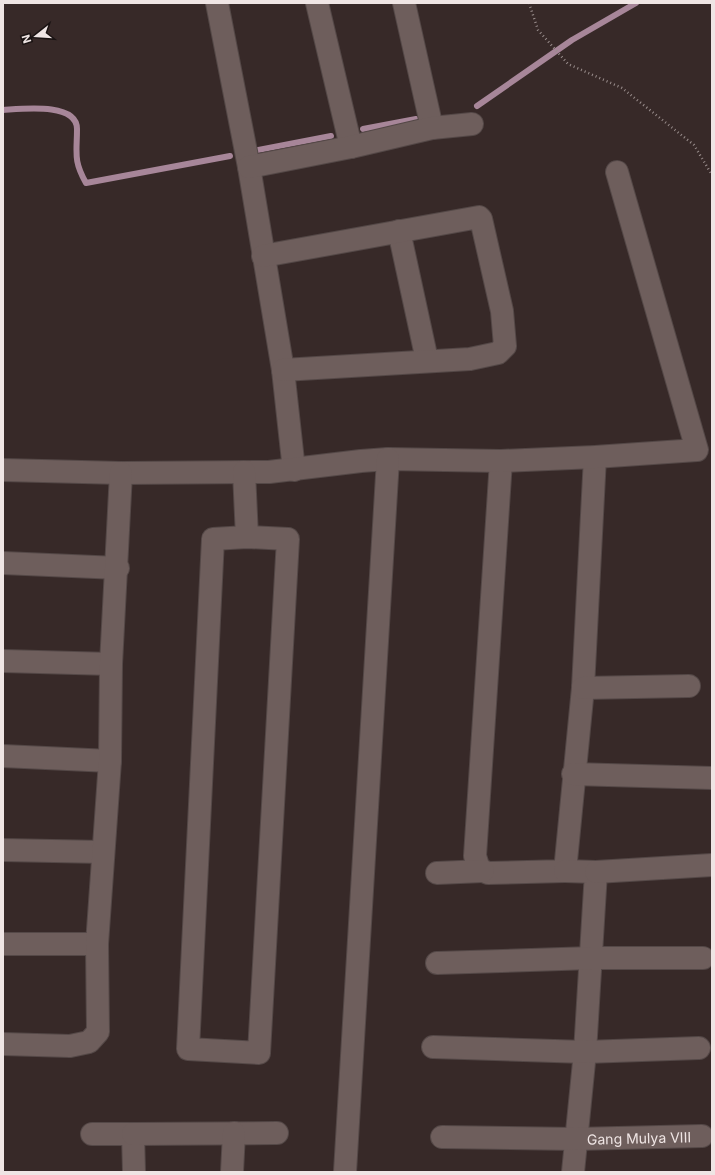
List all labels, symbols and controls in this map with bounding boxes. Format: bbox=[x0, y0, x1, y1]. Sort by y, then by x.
north arrow bbox=[16, 16, 56, 56]
text: N bbox=[19, 33, 34, 45]
street label: Gang Mulya VIII bbox=[587, 1128, 691, 1147]

